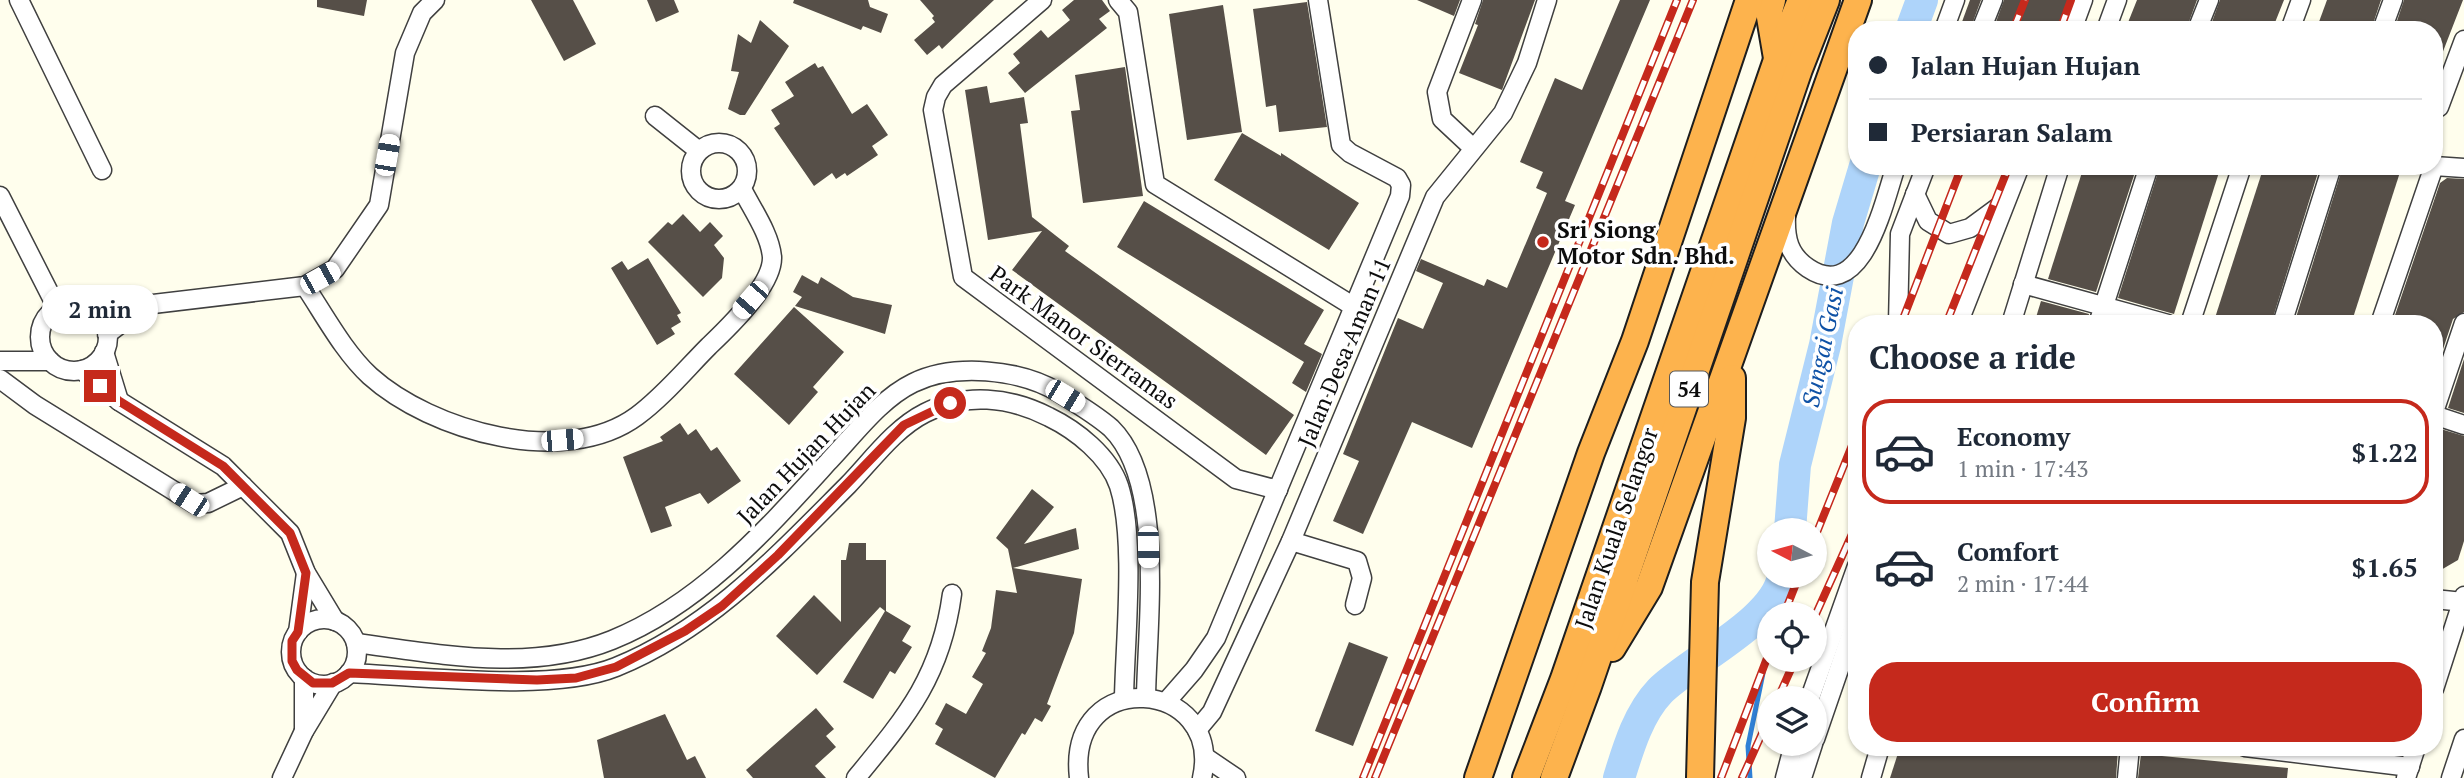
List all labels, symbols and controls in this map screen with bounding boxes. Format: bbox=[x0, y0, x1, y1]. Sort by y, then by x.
text: Jalan Hujan Hujan bbox=[1911, 48, 2140, 82]
text: Persiaran Salam bbox=[1911, 115, 2112, 149]
car bbox=[374, 132, 401, 178]
place label: Sri Siong Motor Sdn. Bhd. bbox=[1557, 214, 1735, 271]
marker: Sri Siong Motor Sdn. Bhd. bbox=[1535, 234, 1551, 250]
street label: Jalan Desa Aman 11 bbox=[1290, 253, 1398, 451]
street label: Park Manor Sierramas bbox=[984, 258, 1184, 416]
car bbox=[297, 259, 344, 297]
car bbox=[729, 277, 772, 323]
callout: 2 min bbox=[42, 284, 158, 334]
water label: Sungai Gasi bbox=[1794, 284, 1850, 410]
text: 2 min bbox=[69, 294, 131, 325]
text: Choose a ride bbox=[1869, 336, 2076, 378]
route end bbox=[84, 370, 116, 402]
road number: 54 bbox=[1670, 372, 1708, 406]
street label: Jalan Hujan Hujan bbox=[730, 375, 882, 531]
car bbox=[1042, 376, 1089, 416]
route start bbox=[934, 387, 966, 419]
text: Economy bbox=[1957, 419, 2070, 453]
icon: car bbox=[1873, 420, 1936, 483]
street label: Jalan Kuala Selangor bbox=[1567, 423, 1665, 633]
car bbox=[541, 428, 584, 452]
text: $1.22 bbox=[2352, 435, 2418, 469]
text: 1 min · 17:43 bbox=[1957, 453, 2089, 484]
car bbox=[166, 480, 213, 520]
north arrow bbox=[1757, 518, 1827, 588]
map controls bbox=[1757, 518, 1827, 756]
car bbox=[1138, 526, 1159, 568]
text: Comfort bbox=[1957, 534, 2059, 568]
icon: car bbox=[1873, 535, 1936, 598]
text: $1.65 bbox=[2352, 550, 2418, 584]
text: 2 min · 17:44 bbox=[1957, 568, 2089, 599]
button: locate bbox=[1757, 602, 1827, 672]
button: Confirm bbox=[1869, 662, 2422, 742]
button: layers bbox=[1757, 686, 1827, 756]

